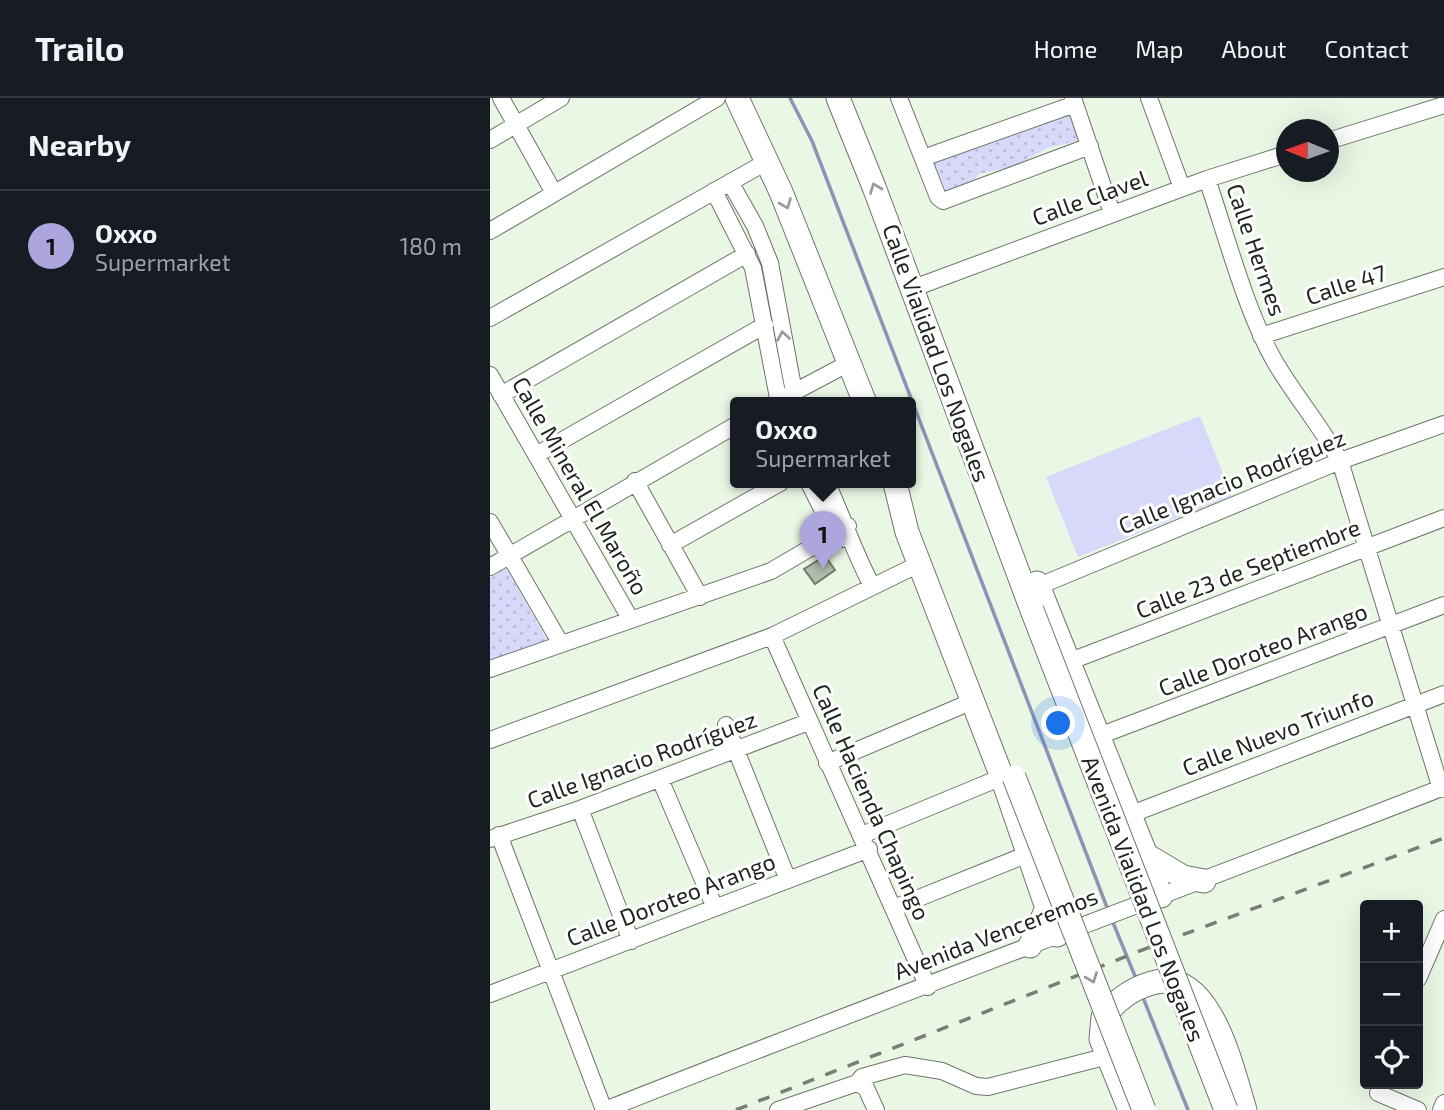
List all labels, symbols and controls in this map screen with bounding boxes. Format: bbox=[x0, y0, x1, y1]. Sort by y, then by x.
text: Trailo bbox=[35, 28, 125, 68]
text: Home bbox=[1034, 34, 1097, 63]
text: Map bbox=[1135, 34, 1183, 63]
text: About bbox=[1221, 34, 1287, 63]
text: Contact bbox=[1325, 34, 1409, 63]
north arrow bbox=[1276, 119, 1339, 182]
text: Nearby bbox=[28, 126, 131, 162]
street label: Calle Clavel bbox=[1028, 163, 1151, 231]
street label: Calle Hermes bbox=[1221, 180, 1293, 319]
one-way arrow bbox=[869, 183, 883, 195]
one-way arrow bbox=[777, 198, 791, 210]
text: Oxxo bbox=[95, 217, 157, 248]
street label: Calle Vialidad Los Nogales bbox=[877, 220, 997, 485]
text: 1 bbox=[46, 232, 56, 260]
text: 180 m bbox=[400, 232, 462, 260]
text: Supermarket bbox=[95, 248, 230, 276]
street label: Calle 47 bbox=[1302, 258, 1390, 310]
one-way arrow bbox=[776, 330, 791, 342]
street label: Calle Mineral El Maroño bbox=[507, 371, 655, 600]
popup bbox=[730, 397, 916, 488]
text: Oxxo bbox=[755, 413, 818, 444]
street label: Calle Ignacio Rodríguez bbox=[1114, 423, 1349, 539]
text: Supermarket bbox=[755, 444, 891, 472]
pin: 1 bbox=[800, 511, 846, 569]
street label: Calle 23 de Septiembre bbox=[1131, 512, 1364, 624]
street label: Calle Doroteo Arango bbox=[1154, 596, 1371, 702]
street label: Calle Hacienda Chapingo bbox=[807, 679, 937, 924]
street label: Calle Nuevo Triunfo bbox=[1178, 683, 1377, 781]
street label: Calle Ignacio Rodríguez bbox=[523, 704, 760, 814]
your location bbox=[1041, 706, 1075, 740]
street label: Avenida Vialidad Los Nogales bbox=[1076, 752, 1211, 1045]
street label: Calle Doroteo Arango bbox=[562, 846, 779, 952]
street label: Avenida Venceremos bbox=[890, 881, 1102, 985]
map controls bbox=[1360, 900, 1423, 1089]
button: + bbox=[1360, 900, 1423, 963]
button: − bbox=[1360, 963, 1423, 1026]
one-way arrow bbox=[1084, 971, 1098, 983]
button: locate bbox=[1360, 1026, 1423, 1089]

